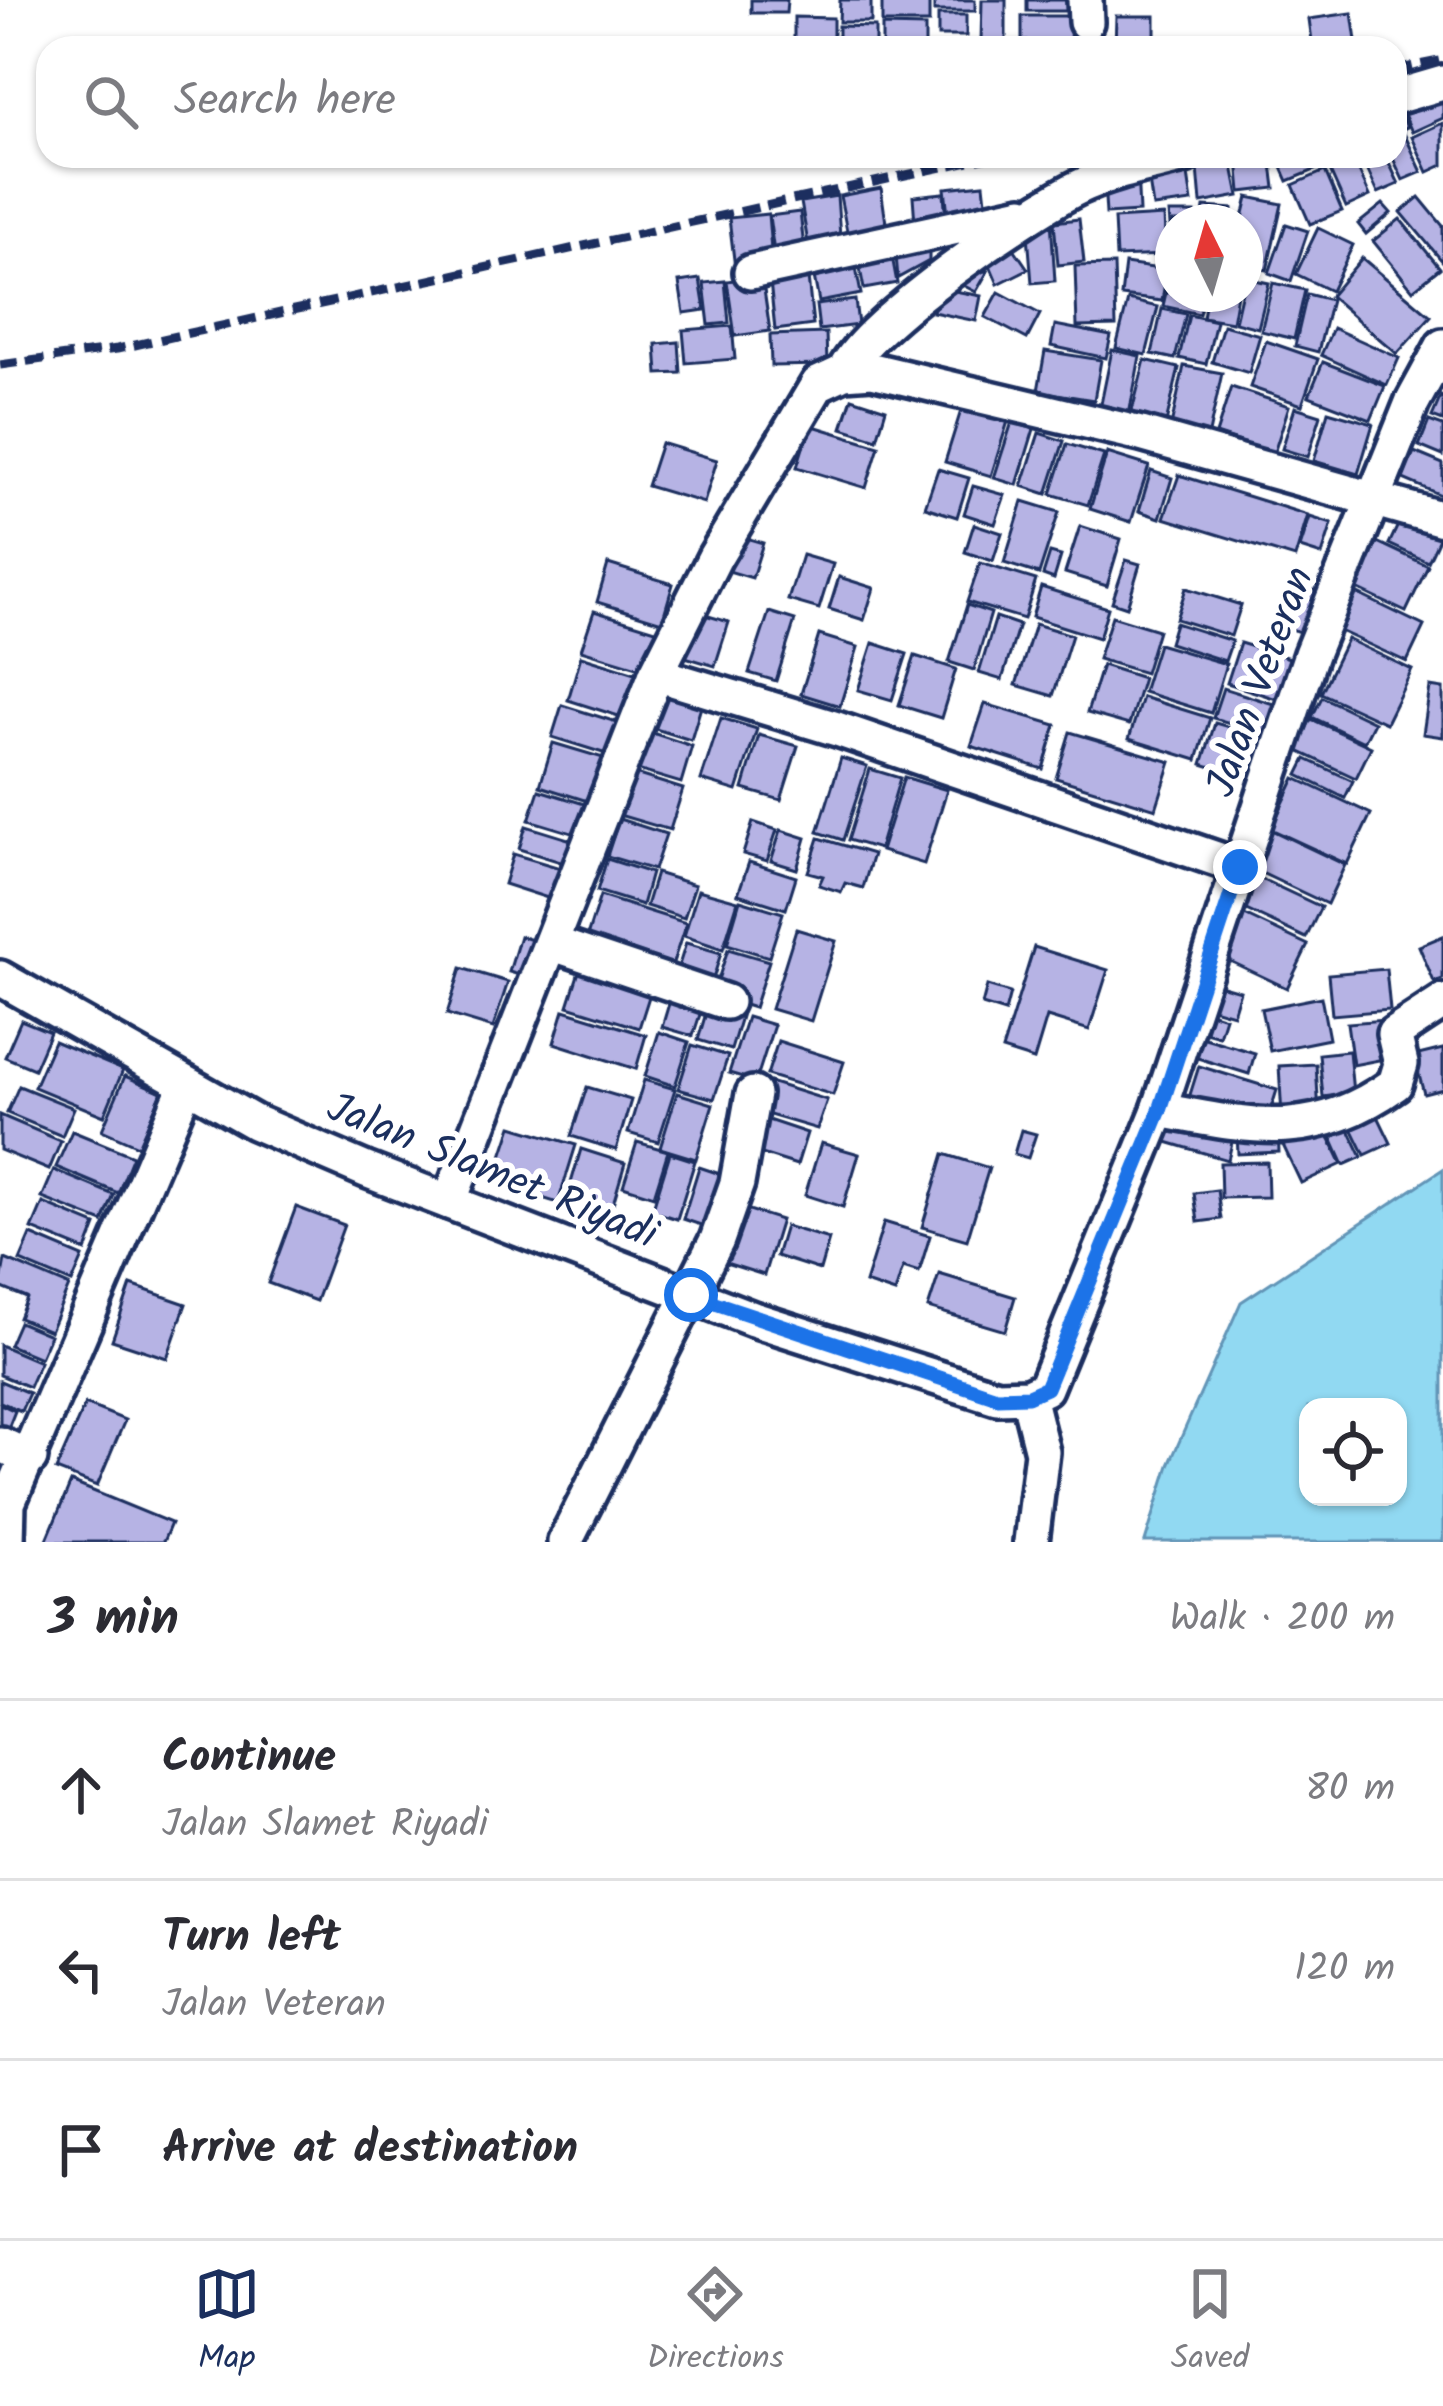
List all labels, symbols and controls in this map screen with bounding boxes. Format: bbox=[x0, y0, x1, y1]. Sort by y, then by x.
search box bbox=[36, 36, 1407, 168]
text: Search here bbox=[174, 66, 396, 138]
icon: search bbox=[78, 69, 144, 135]
north arrow bbox=[1155, 204, 1263, 312]
street label: Jalan Veteran bbox=[1189, 558, 1334, 807]
route end bbox=[1213, 840, 1267, 894]
street label: Jalan Slamet Riyadi bbox=[316, 1075, 669, 1270]
route start bbox=[664, 1268, 718, 1322]
map controls bbox=[1299, 1398, 1407, 1506]
button: locate bbox=[1299, 1398, 1407, 1506]
text: 3 min bbox=[48, 1580, 179, 1661]
text: Walk · 200 m bbox=[1170, 1589, 1395, 1651]
text: Continue bbox=[162, 1723, 336, 1795]
icon: ahead bbox=[48, 1757, 114, 1823]
text: 80 m bbox=[1305, 1759, 1395, 1821]
text: Jalan Slamet Riyadi bbox=[162, 1795, 488, 1857]
text: Turn left bbox=[162, 1903, 341, 1975]
icon: left bbox=[48, 1937, 114, 2003]
text: 120 m bbox=[1294, 1939, 1395, 2001]
text: Jalan Veteran bbox=[162, 1975, 386, 2037]
text: Arrive at destination bbox=[162, 2114, 578, 2186]
icon: arrive bbox=[48, 2117, 114, 2183]
tab: Map bbox=[194, 2261, 260, 2386]
tab: Directions bbox=[647, 2261, 784, 2386]
tab: Saved bbox=[1171, 2261, 1249, 2386]

